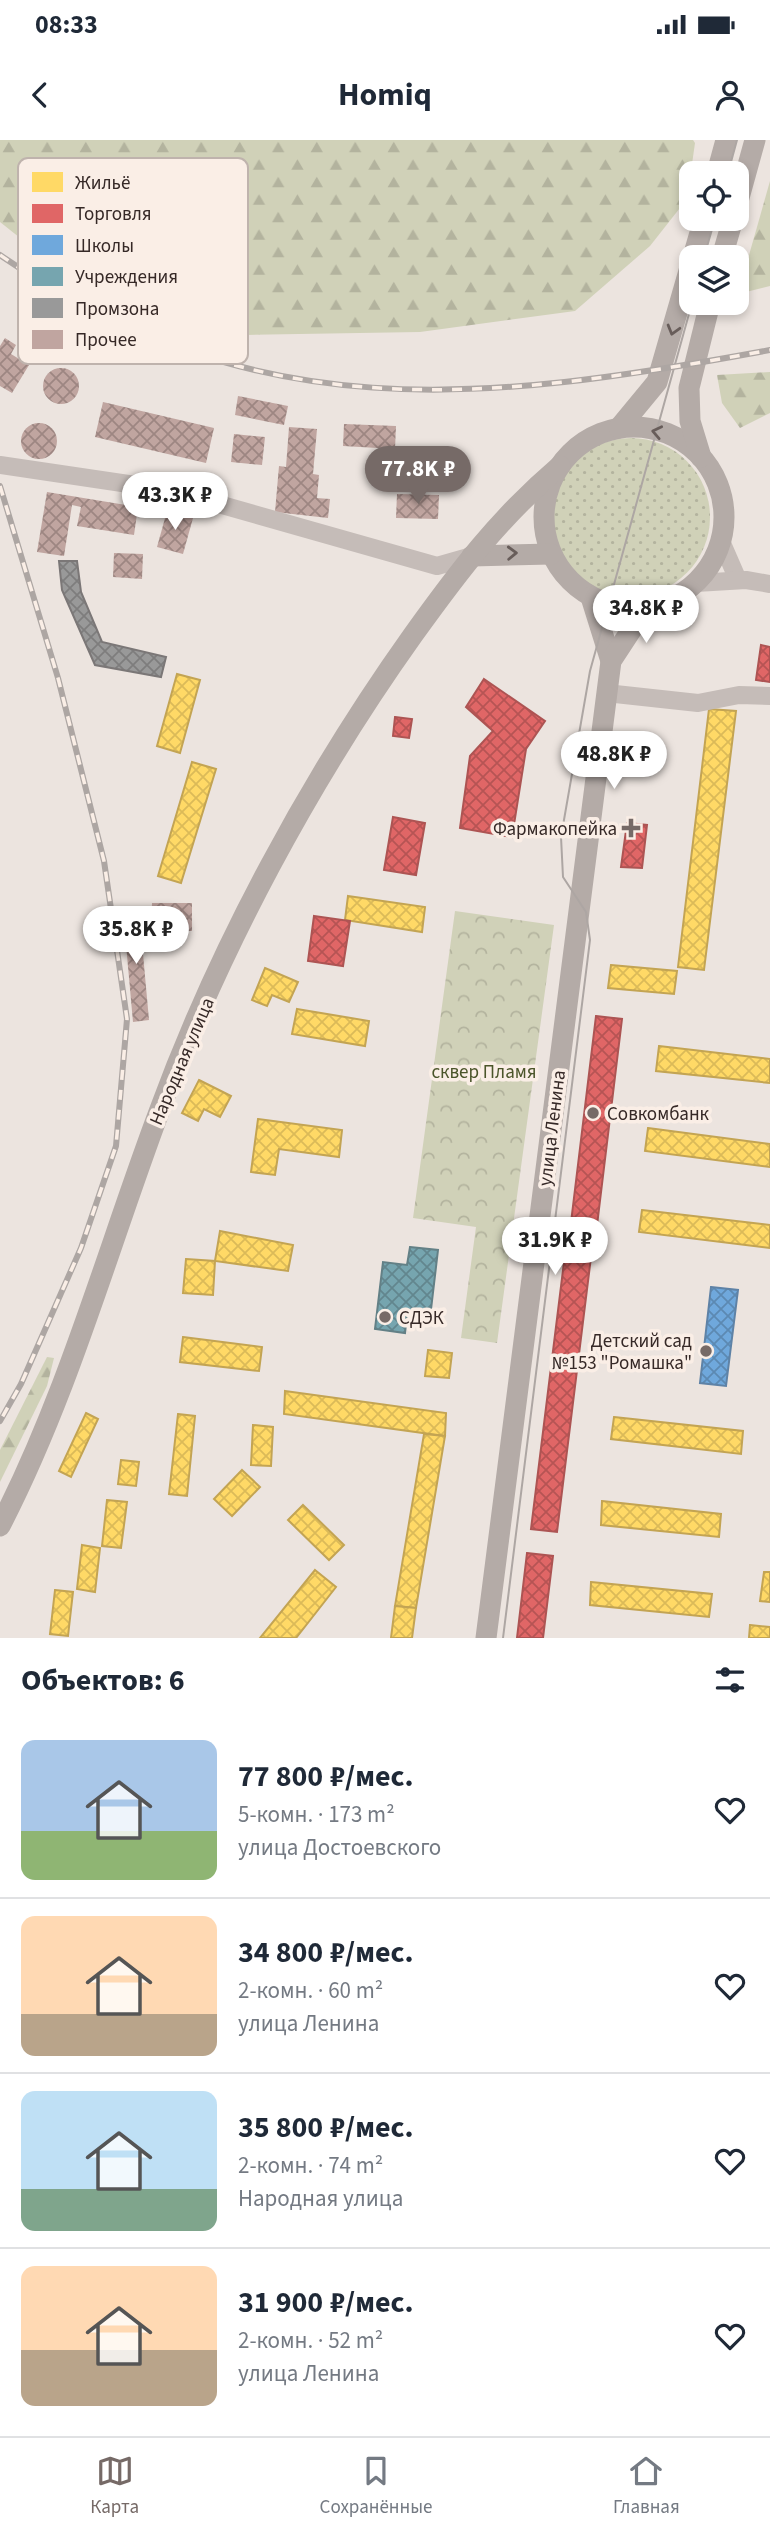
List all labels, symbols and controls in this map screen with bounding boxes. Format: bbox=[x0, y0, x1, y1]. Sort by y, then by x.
text: 08:33 bbox=[35, 6, 98, 43]
text: Homiq bbox=[338, 72, 432, 118]
icon: back bbox=[21, 76, 59, 114]
icon: person bbox=[711, 76, 749, 114]
legend bbox=[18, 158, 248, 364]
map controls bbox=[679, 161, 749, 315]
button: locate bbox=[679, 161, 749, 231]
text: Жильё bbox=[75, 170, 130, 197]
text: Торговля bbox=[75, 201, 152, 228]
text: Школы bbox=[75, 233, 134, 260]
button: layers bbox=[679, 245, 749, 315]
text: Учреждения bbox=[75, 264, 178, 291]
text: Промзона bbox=[75, 296, 159, 323]
one-way arrow bbox=[666, 323, 681, 335]
text: Прочее bbox=[75, 327, 137, 354]
one-way arrow bbox=[651, 425, 663, 440]
pin: 77.8K ₽ bbox=[353, 446, 483, 506]
text: 77.8K ₽ bbox=[381, 452, 455, 485]
pin: 43.3K ₽ bbox=[110, 472, 240, 532]
text: 43.3K ₽ bbox=[138, 478, 212, 511]
one-way arrow bbox=[506, 546, 517, 561]
pin: 34.8K ₽ bbox=[581, 586, 711, 645]
text: 34.8K ₽ bbox=[609, 591, 683, 624]
pin: 48.8K ₽ bbox=[549, 732, 679, 791]
text: 48.8K ₽ bbox=[577, 737, 651, 770]
place label: Фармакопейка bbox=[493, 816, 617, 843]
marker: Фармакопейка bbox=[623, 820, 639, 836]
pin: 35.8K ₽ bbox=[71, 906, 201, 966]
text: 35.8K ₽ bbox=[99, 912, 173, 945]
street label: Народная улица bbox=[143, 993, 221, 1130]
park label: сквер Пламя bbox=[431, 1059, 537, 1086]
street label: улица Ленина bbox=[532, 1069, 573, 1188]
place label: Совкомбанк bbox=[607, 1101, 710, 1128]
marker: Совкомбанк bbox=[585, 1105, 601, 1121]
pin: 31.9K ₽ bbox=[490, 1218, 620, 1277]
text: 31.9K ₽ bbox=[518, 1223, 592, 1256]
place label: СДЭК bbox=[399, 1305, 444, 1332]
marker: СДЭК bbox=[377, 1309, 393, 1325]
place label: Детский сад №153 "Ромашка" bbox=[551, 1328, 692, 1377]
marker: Детский сад №153 "Ромашка" bbox=[698, 1343, 714, 1359]
text: Объектов: 6 bbox=[21, 1659, 185, 1702]
icon: filters bbox=[711, 1661, 749, 1699]
text: 77 800 ₽/мес. bbox=[238, 1755, 414, 1798]
icon: home bbox=[77, 1768, 161, 1852]
icon: heart bbox=[711, 1791, 749, 1829]
text: 5-комн. · 173 m² bbox=[238, 1798, 395, 1831]
text: улица Достоевского bbox=[238, 1831, 441, 1864]
text: 34 800 ₽/мес. bbox=[238, 1931, 414, 1974]
icon: home bbox=[77, 1944, 161, 2028]
icon: heart bbox=[711, 1967, 749, 2005]
text: 2-комн. · 60 m² bbox=[238, 1974, 383, 2007]
text: улица Ленина bbox=[238, 2007, 379, 2040]
text: 35 800 ₽/мес. bbox=[238, 2106, 414, 2149]
icon: home bbox=[77, 2119, 161, 2203]
icon: heart bbox=[711, 2142, 749, 2180]
text: 2-комн. · 74 m² bbox=[238, 2149, 383, 2182]
text: Народная улица bbox=[238, 2182, 403, 2215]
text: 31 900 ₽/мес. bbox=[238, 2281, 414, 2324]
icon: home bbox=[77, 2294, 161, 2378]
icon: heart bbox=[711, 2317, 749, 2355]
text: 2-комн. · 52 m² bbox=[238, 2324, 383, 2357]
text: улица Ленина bbox=[238, 2357, 379, 2390]
tab: Карта bbox=[90, 2452, 139, 2521]
tab: Сохранённые bbox=[320, 2452, 432, 2521]
tab: Главная bbox=[613, 2452, 680, 2521]

